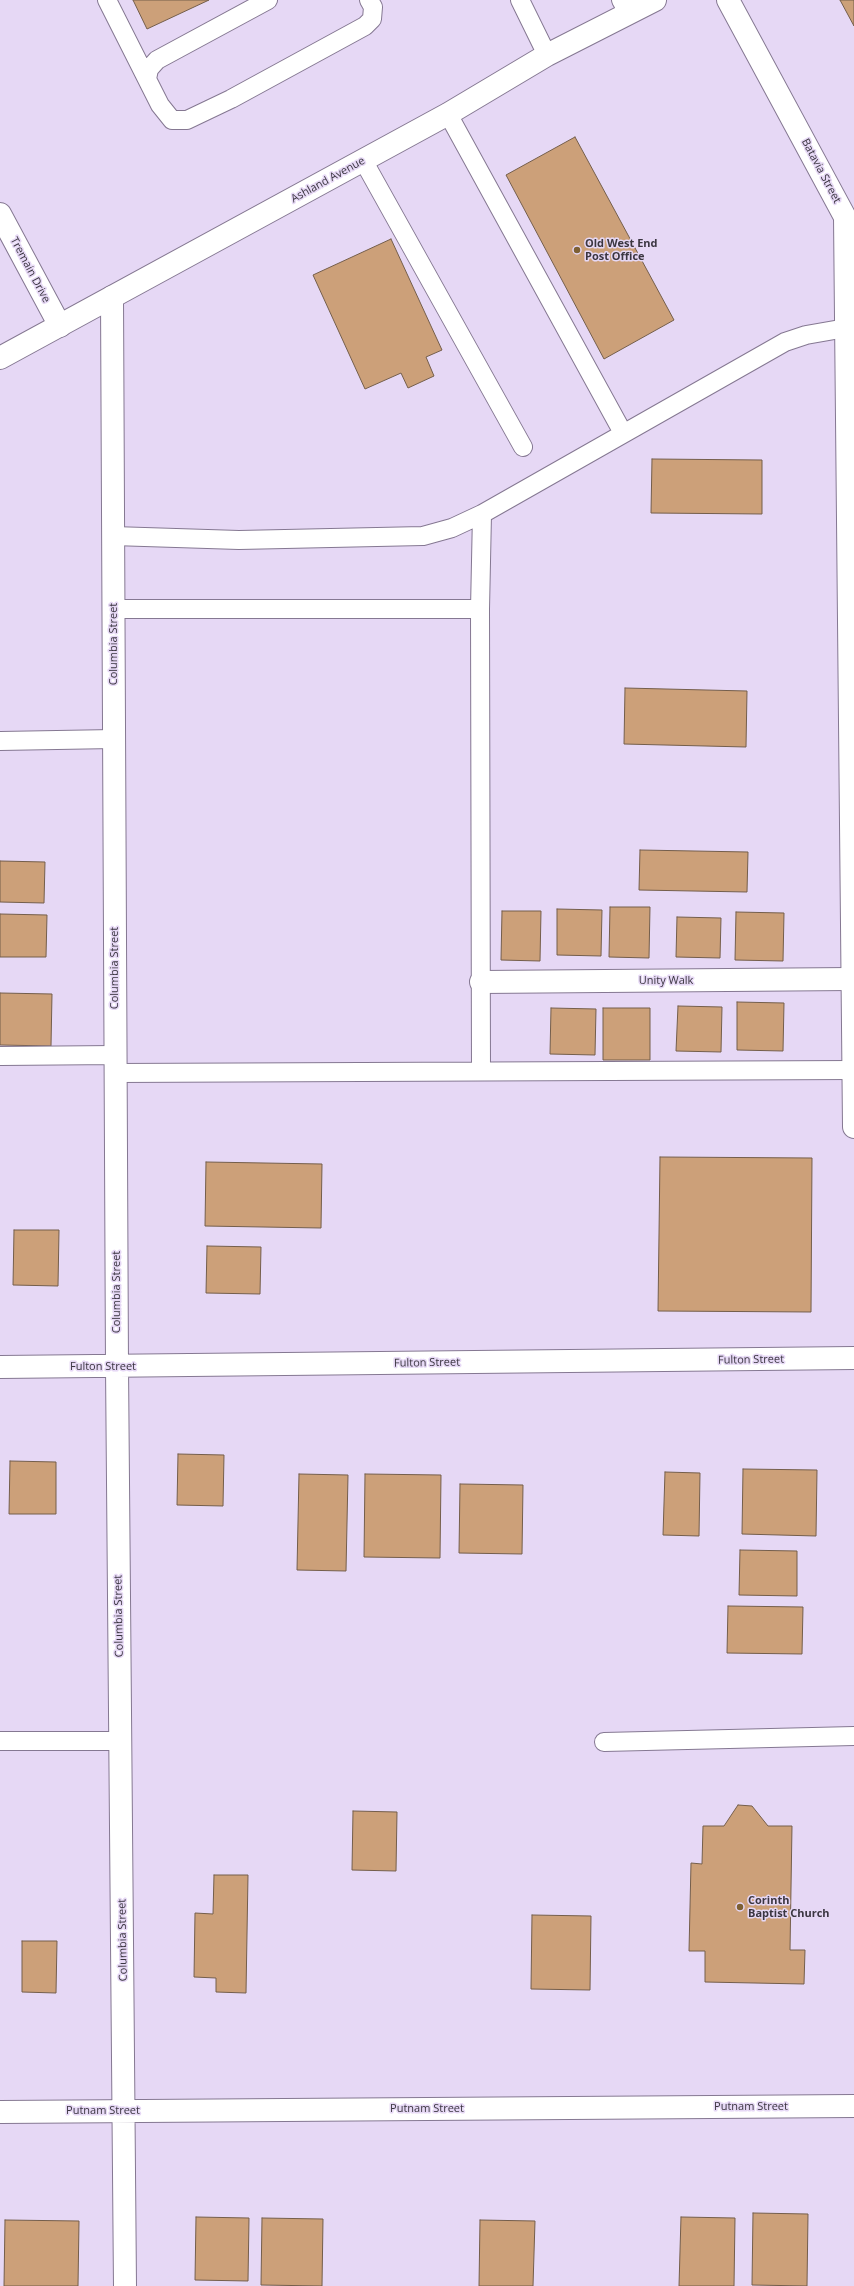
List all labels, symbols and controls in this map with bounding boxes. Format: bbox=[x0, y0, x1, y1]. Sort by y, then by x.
street label: Batavia Street bbox=[798, 136, 844, 206]
street label: Ashland Avenue bbox=[289, 154, 367, 206]
street label: Tremain Drive bbox=[7, 235, 53, 305]
place label: Old West End Post Office bbox=[585, 237, 658, 263]
marker: Old West End Post Office bbox=[572, 245, 582, 255]
street label: Columbia Street bbox=[107, 603, 121, 685]
street label: Columbia Street bbox=[108, 927, 122, 1009]
street label: Unity Walk bbox=[639, 974, 693, 988]
street label: Columbia Street bbox=[110, 1251, 124, 1333]
street label: Fulton Street bbox=[718, 1353, 784, 1367]
street label: Fulton Street bbox=[394, 1356, 460, 1370]
street label: Fulton Street bbox=[70, 1360, 136, 1374]
street label: Columbia Street bbox=[112, 1575, 126, 1657]
place label: Corinth Baptist Church bbox=[748, 1894, 830, 1920]
street label: Columbia Street bbox=[116, 1899, 130, 1981]
marker: Corinth Baptist Church bbox=[735, 1902, 745, 1912]
street label: Putnam Street bbox=[714, 2100, 788, 2114]
street label: Putnam Street bbox=[390, 2102, 464, 2116]
street label: Putnam Street bbox=[66, 2104, 140, 2118]

